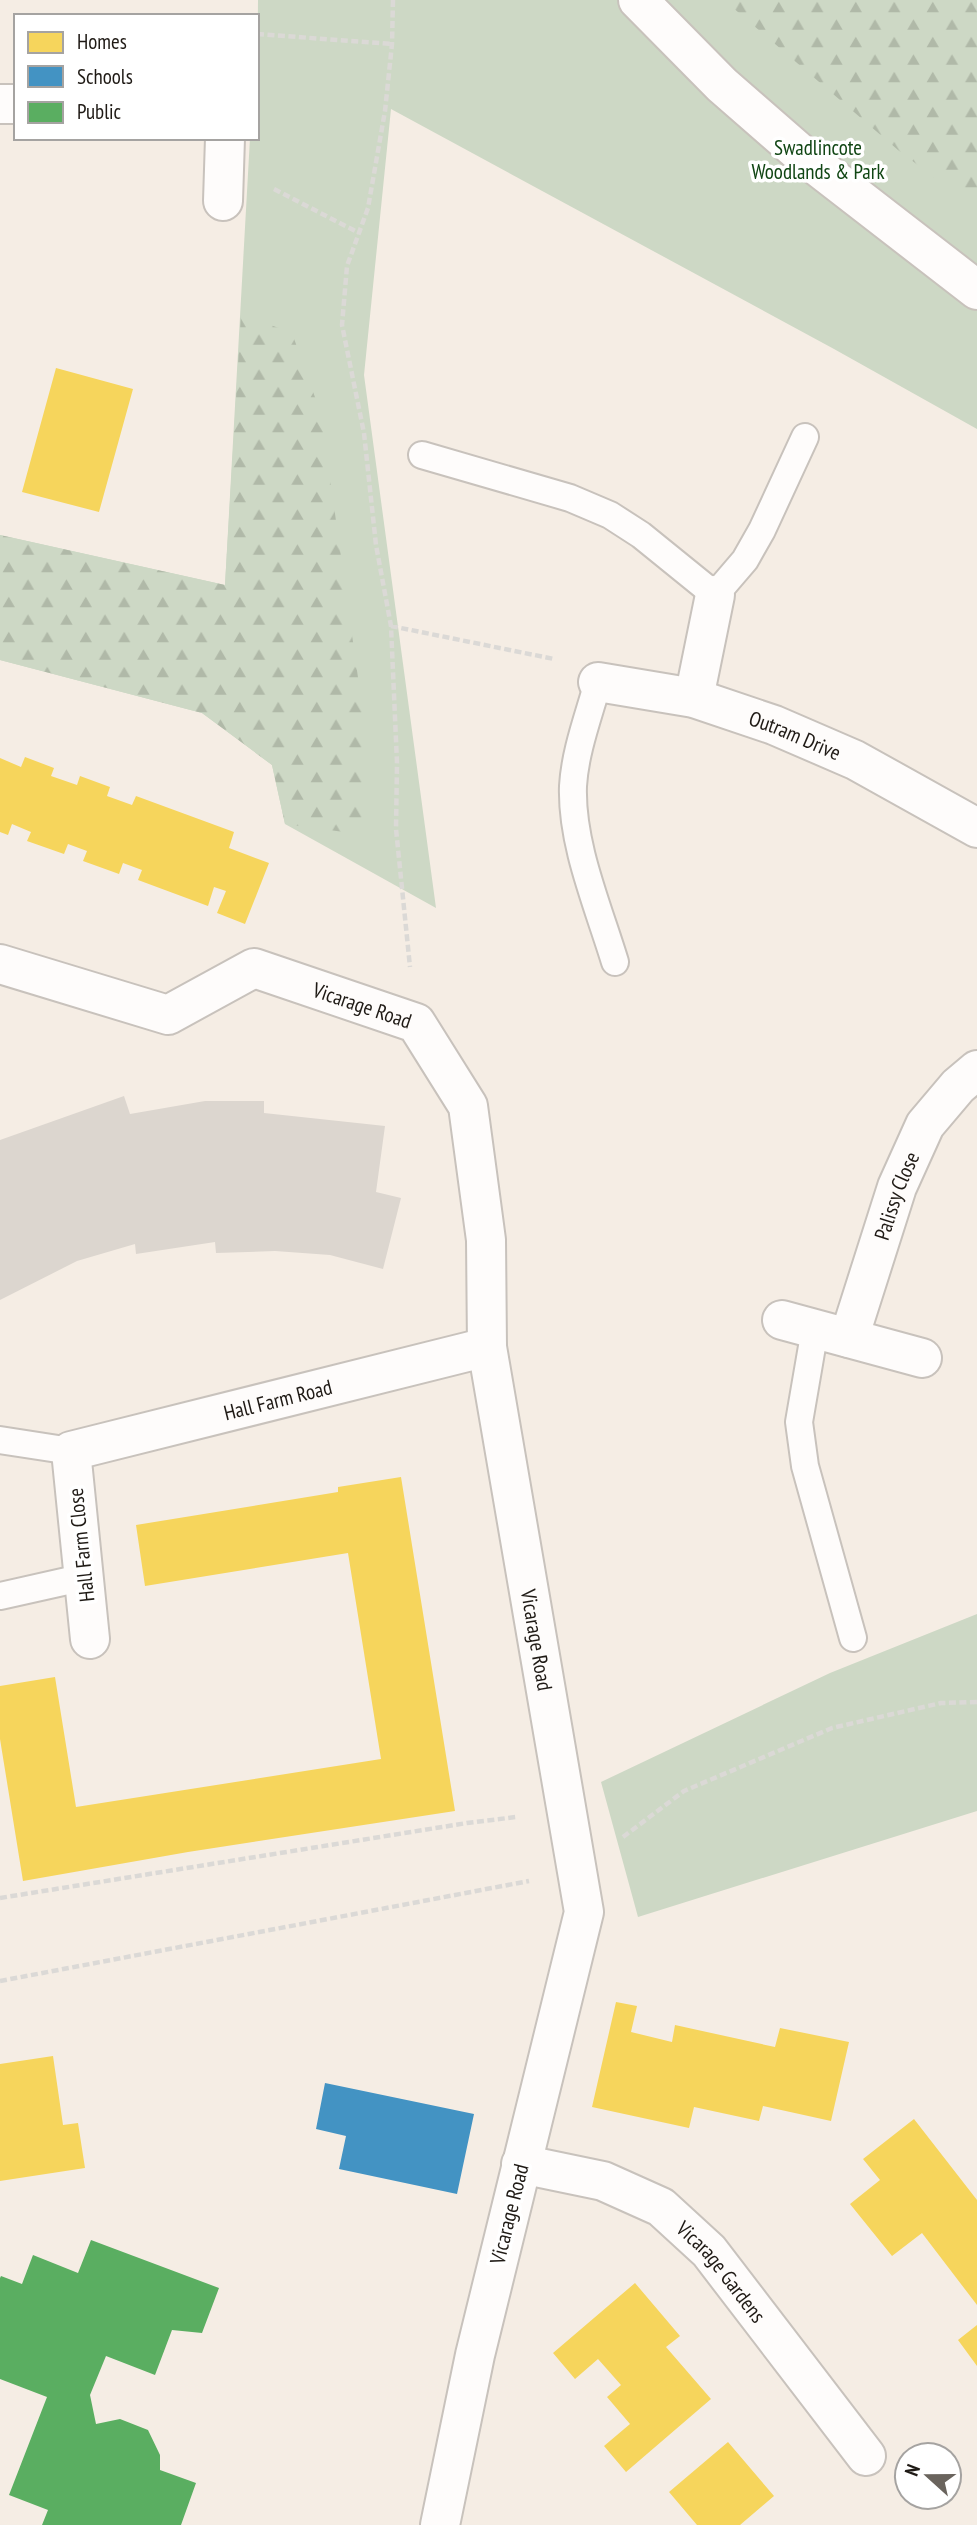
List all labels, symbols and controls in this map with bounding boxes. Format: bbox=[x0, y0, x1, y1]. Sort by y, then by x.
legend bbox=[14, 14, 259, 140]
text: Homes bbox=[77, 28, 127, 55]
text: Schools bbox=[77, 63, 133, 90]
text: Public bbox=[77, 98, 122, 125]
park label: Swadlincote Woodlands & Park bbox=[751, 134, 885, 185]
street label: Outram Drive bbox=[746, 704, 845, 766]
street label: Vicarage Road bbox=[309, 975, 415, 1034]
street label: Palissy Close bbox=[868, 1147, 925, 1243]
street label: Hall Farm Road bbox=[221, 1373, 335, 1426]
street label: Hall Farm Close bbox=[62, 1487, 100, 1603]
street label: Vicarage Road bbox=[515, 1586, 559, 1693]
street label: Vicarage Road bbox=[483, 2161, 534, 2268]
street label: Vicarage Gardens bbox=[670, 2214, 772, 2328]
north arrow bbox=[893, 2441, 963, 2511]
text: N bbox=[899, 2461, 925, 2479]

